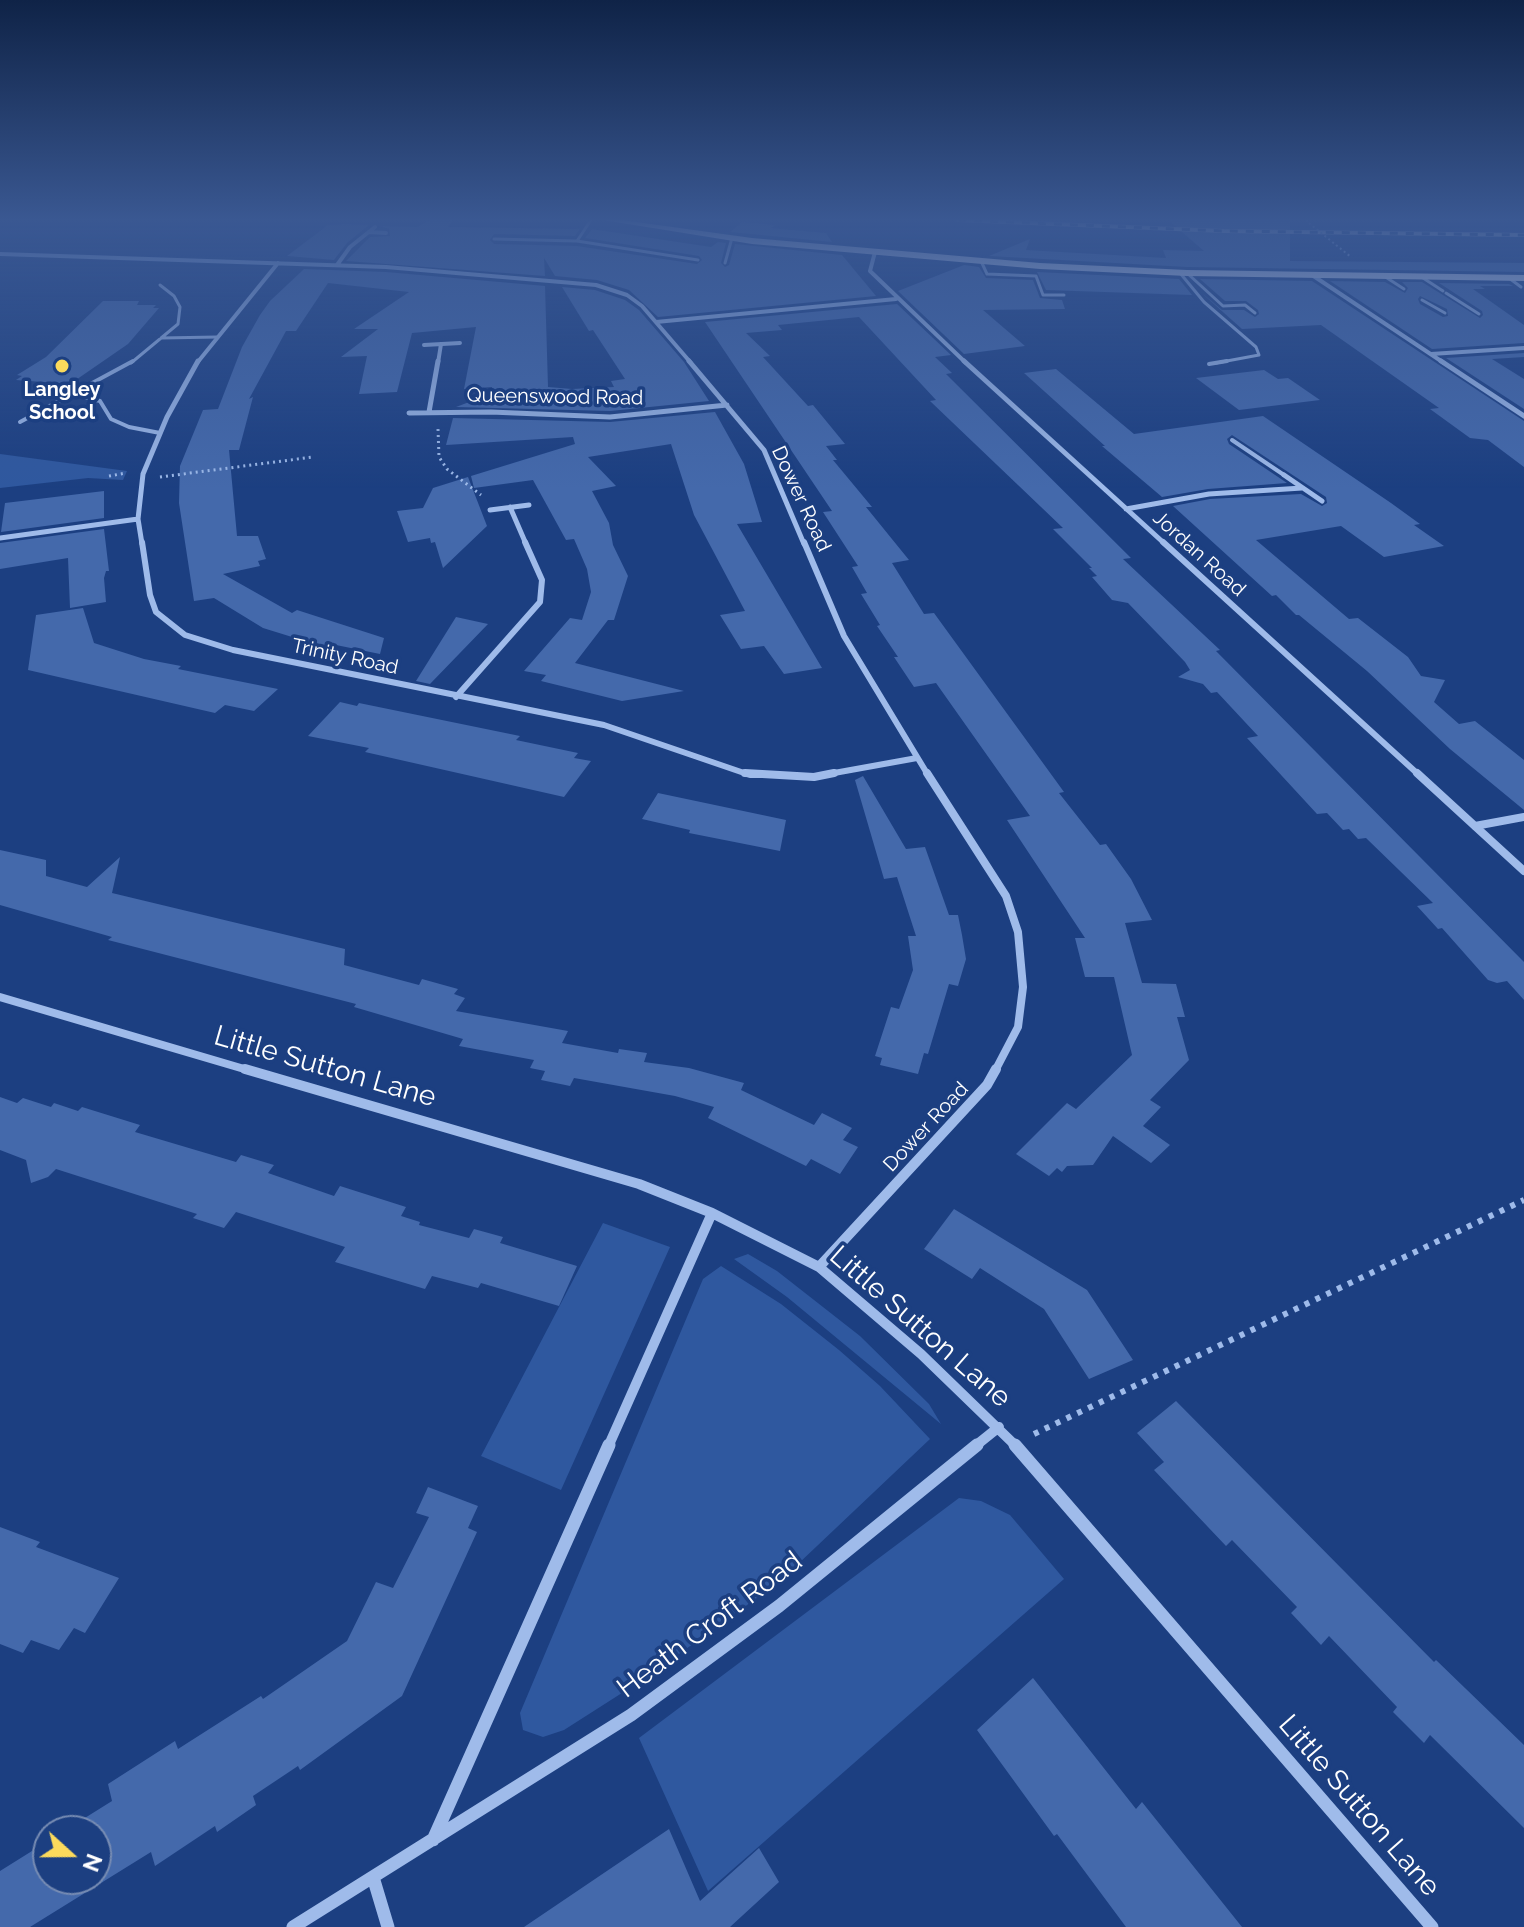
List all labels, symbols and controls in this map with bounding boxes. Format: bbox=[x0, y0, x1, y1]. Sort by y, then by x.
marker: Langley School bbox=[53, 357, 71, 375]
place label: Langley School bbox=[24, 378, 100, 425]
street label: Queenswood Road bbox=[466, 383, 644, 411]
street label: Dower Road bbox=[766, 442, 836, 556]
street label: Jordan Road bbox=[1148, 506, 1250, 602]
street label: Trinity Road bbox=[289, 634, 401, 680]
street label: Little Sutton Lane bbox=[210, 1019, 440, 1115]
street label: Dower Road bbox=[878, 1077, 974, 1177]
street label: Little Sutton Lane bbox=[823, 1239, 1017, 1415]
street label: Heath Croft Road bbox=[611, 1545, 809, 1705]
street label: Little Sutton Lane bbox=[1271, 1709, 1447, 1903]
north arrow bbox=[32, 1815, 112, 1895]
text: N bbox=[77, 1850, 108, 1875]

